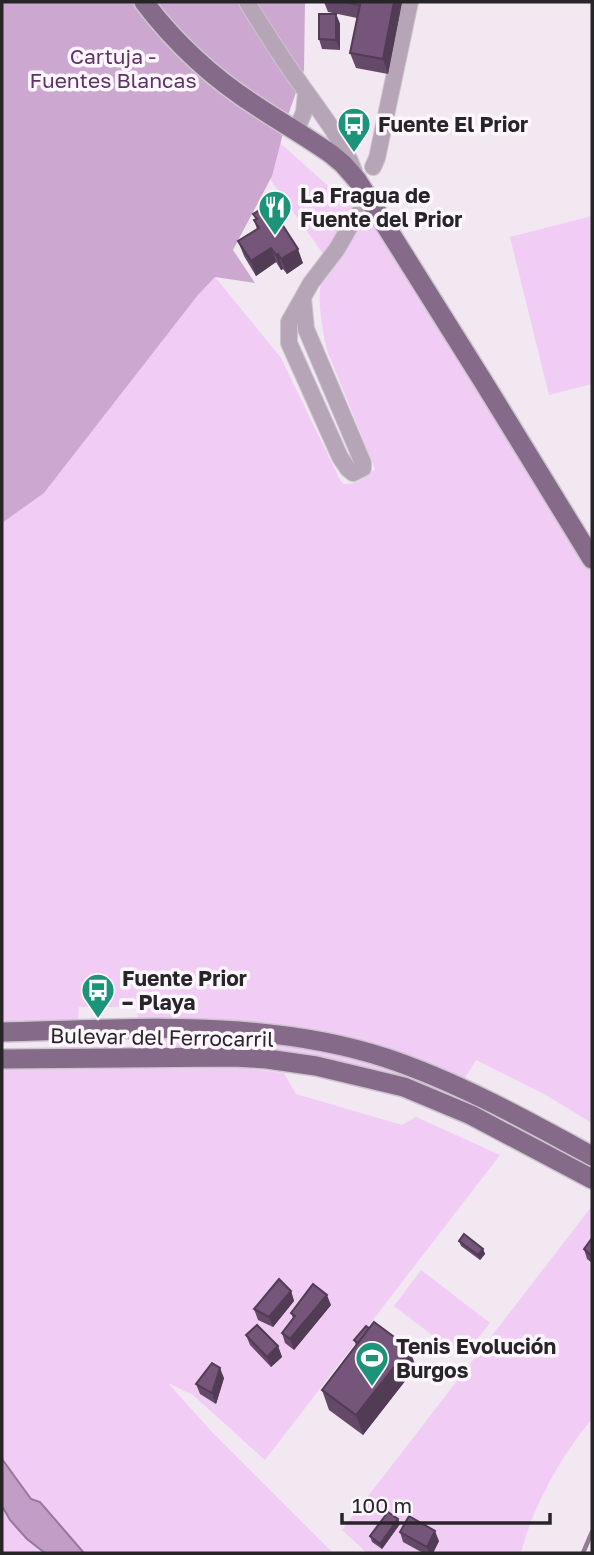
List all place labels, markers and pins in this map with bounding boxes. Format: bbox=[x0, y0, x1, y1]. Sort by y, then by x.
bus stop icon: Fuente El Prior bbox=[335, 105, 373, 154]
place label: Fuente El Prior bbox=[378, 111, 528, 137]
place label: La Fragua de Fuente del Prior bbox=[300, 182, 463, 232]
restaurant icon: La Fragua de Fuente del Prior bbox=[256, 188, 294, 237]
place label: Fuente Prior – Playa bbox=[122, 965, 247, 1015]
bus stop icon: Fuente Prior – Playa bbox=[79, 971, 117, 1020]
place label: Tenis Evolución Burgos bbox=[396, 1333, 556, 1383]
sports icon: Tenis Evolución Burgos bbox=[353, 1339, 391, 1388]

